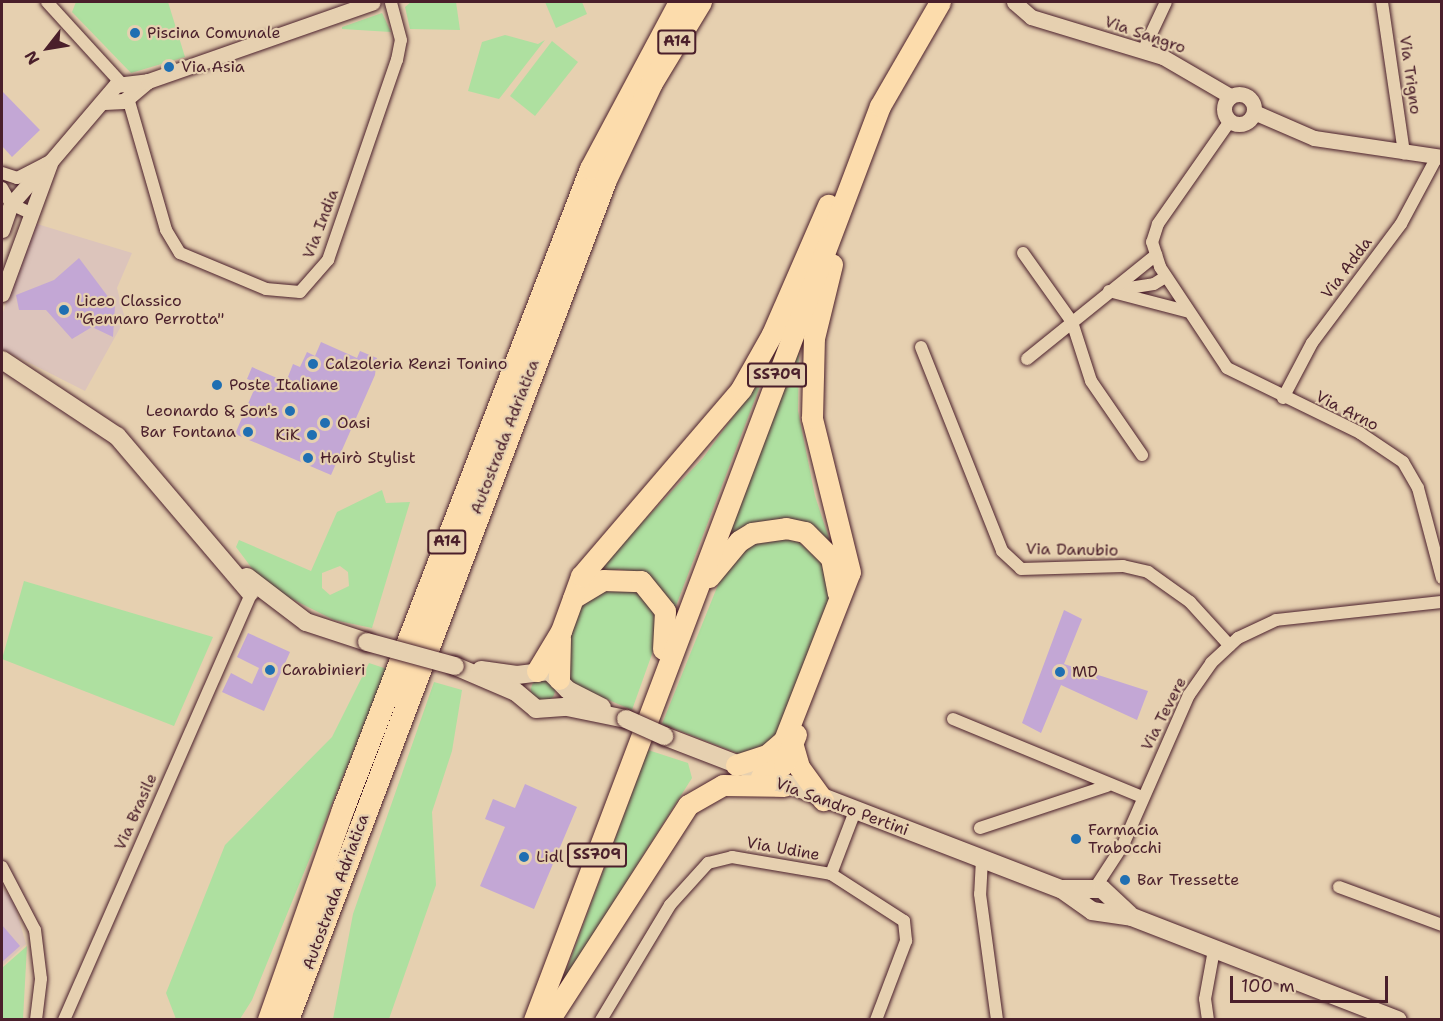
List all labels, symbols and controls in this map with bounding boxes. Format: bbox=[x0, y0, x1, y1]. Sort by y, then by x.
street label: Via Sangro bbox=[1102, 12, 1188, 58]
north arrow bbox=[18, 18, 78, 78]
place label: Piscina Comunale bbox=[147, 23, 280, 43]
marker: Piscina Comunale bbox=[128, 26, 142, 40]
road number: A14 bbox=[656, 30, 698, 54]
street label: Via Trigno bbox=[1395, 34, 1425, 116]
text: N bbox=[20, 47, 44, 68]
place label: Via Asia bbox=[181, 57, 245, 77]
marker: Via Asia bbox=[162, 60, 176, 74]
street label: Via India bbox=[299, 186, 343, 262]
street label: Via Adda bbox=[1318, 233, 1376, 303]
place label: Liceo Classico "Gennaro Perrotta" bbox=[76, 291, 224, 329]
marker: Liceo Classico "Gennaro Perrotta" bbox=[57, 303, 71, 317]
place label: Calzoleria Renzi Tonino bbox=[325, 354, 507, 374]
marker: Calzoleria Renzi Tonino bbox=[306, 357, 320, 371]
street label: Autostrada Adriatica bbox=[467, 357, 543, 517]
road number: SS709 bbox=[747, 363, 807, 387]
place label: Poste Italiane bbox=[229, 375, 339, 395]
marker: Poste Italiane bbox=[210, 378, 224, 392]
street label: Via Arno bbox=[1312, 387, 1382, 435]
place label: Leonardo & Son's bbox=[146, 401, 278, 421]
marker: Leonardo & Son's bbox=[283, 404, 297, 418]
place label: Oasi bbox=[337, 413, 370, 433]
marker: Oasi bbox=[318, 416, 332, 430]
place label: Bar Fontana bbox=[140, 422, 236, 442]
marker: Bar Fontana bbox=[241, 425, 255, 439]
place label: KiK bbox=[275, 425, 300, 445]
marker: KiK bbox=[305, 428, 319, 442]
place label: Hairò Stylist bbox=[320, 448, 416, 468]
marker: Hairò Stylist bbox=[301, 451, 315, 465]
road number: A14 bbox=[426, 530, 468, 554]
street label: Via Danubio bbox=[1025, 540, 1119, 560]
place label: Carabinieri bbox=[282, 660, 366, 680]
place label: MD bbox=[1072, 662, 1098, 682]
marker: Carabinieri bbox=[263, 663, 277, 677]
marker: MD bbox=[1053, 665, 1067, 679]
street label: Via Tevere bbox=[1137, 674, 1191, 754]
street label: Via Brasile bbox=[111, 771, 161, 853]
street label: Via Sandro Pertini bbox=[773, 774, 911, 840]
street label: Autostrada Adriatica bbox=[299, 812, 373, 972]
place label: Farmacia Trabocchi bbox=[1088, 820, 1162, 858]
marker: Farmacia Trabocchi bbox=[1069, 832, 1083, 846]
street label: Via Udine bbox=[745, 833, 821, 865]
road number: SS709 bbox=[567, 843, 627, 867]
place label: Lidl bbox=[536, 847, 564, 867]
marker: Lidl bbox=[517, 850, 531, 864]
place label: Bar Tressette bbox=[1137, 870, 1239, 890]
marker: Bar Tressette bbox=[1118, 873, 1132, 887]
scale bar bbox=[1233, 964, 1390, 1002]
text: 100 m bbox=[1241, 974, 1295, 998]

